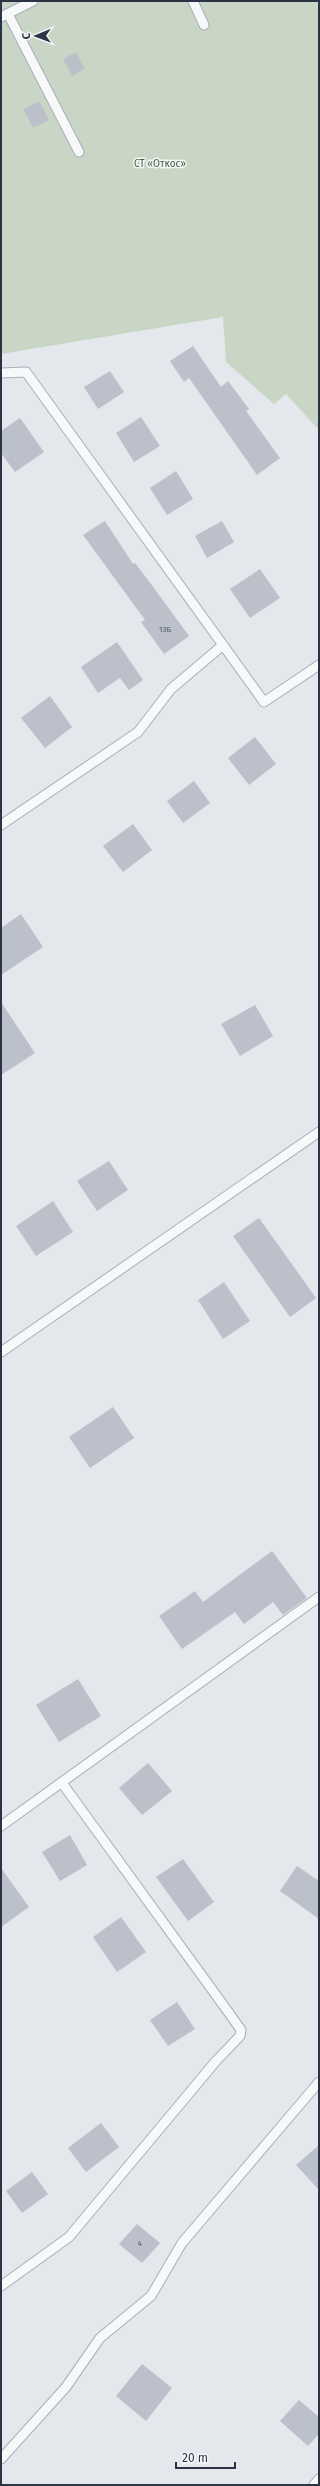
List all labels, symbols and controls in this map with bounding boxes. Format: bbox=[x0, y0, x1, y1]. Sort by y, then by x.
north arrow bbox=[16, 16, 56, 56]
text: С bbox=[20, 32, 33, 39]
park label: СТ «Откос» bbox=[134, 158, 186, 170]
house number: 13Б bbox=[159, 625, 171, 634]
house number: 4 bbox=[138, 2239, 143, 2248]
scale bar bbox=[176, 2444, 235, 2470]
text: 20 m bbox=[182, 2451, 208, 2465]

